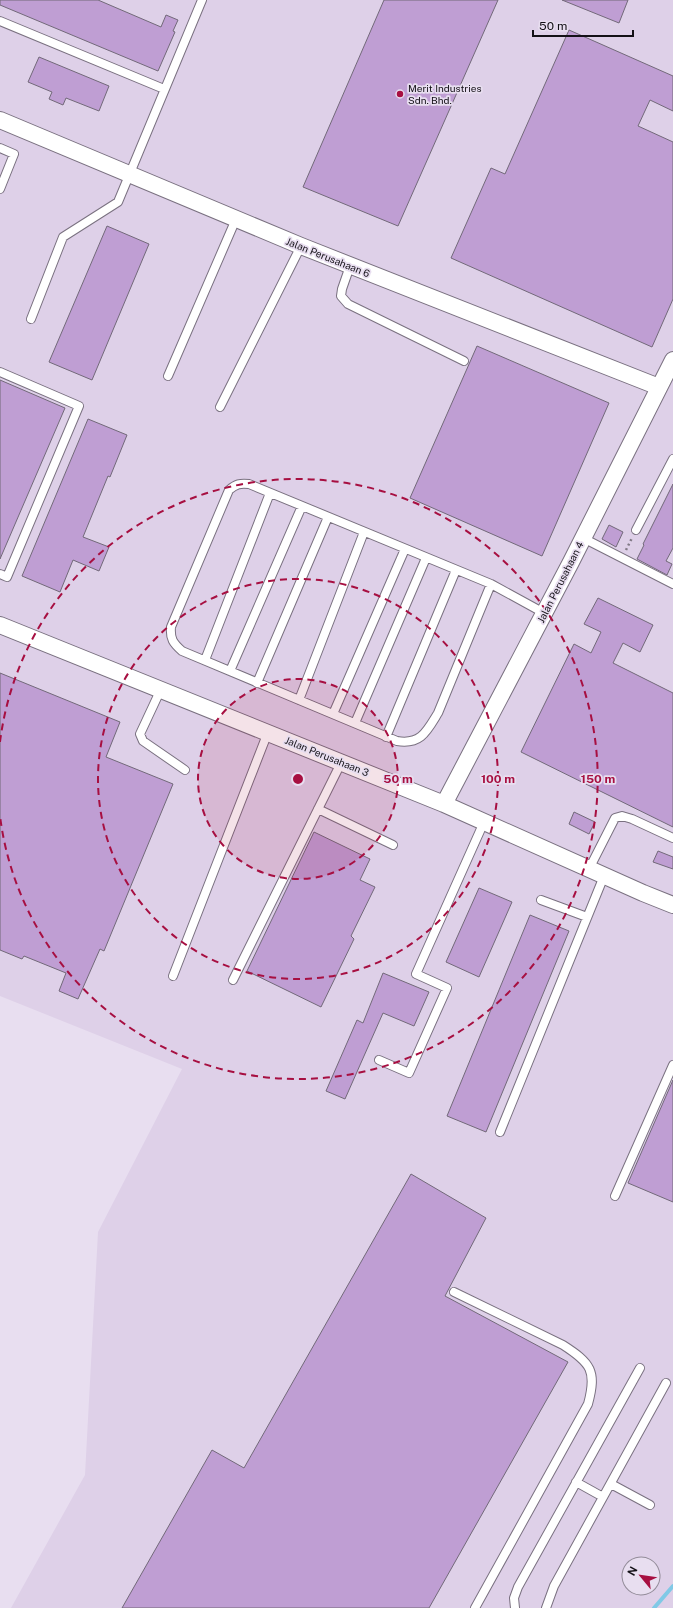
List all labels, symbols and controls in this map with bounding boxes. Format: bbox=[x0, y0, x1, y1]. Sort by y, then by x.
scale bar bbox=[533, 12, 633, 38]
text: 50 m bbox=[539, 19, 567, 33]
place label: Merit Industries Sdn. Bhd. bbox=[408, 82, 481, 106]
marker: Merit Industries Sdn. Bhd. bbox=[395, 89, 405, 99]
street label: Jalan Perusahaan 6 bbox=[284, 235, 372, 279]
street label: Jalan Perusahaan 4 bbox=[534, 539, 586, 625]
street label: Jalan Perusahaan 3 bbox=[283, 734, 371, 778]
centre of rings bbox=[291, 772, 305, 786]
text: 50 m bbox=[383, 772, 413, 786]
text: 100 m bbox=[481, 772, 515, 786]
text: 150 m bbox=[581, 772, 615, 786]
north arrow bbox=[621, 1556, 661, 1596]
text: N bbox=[625, 1564, 640, 1578]

